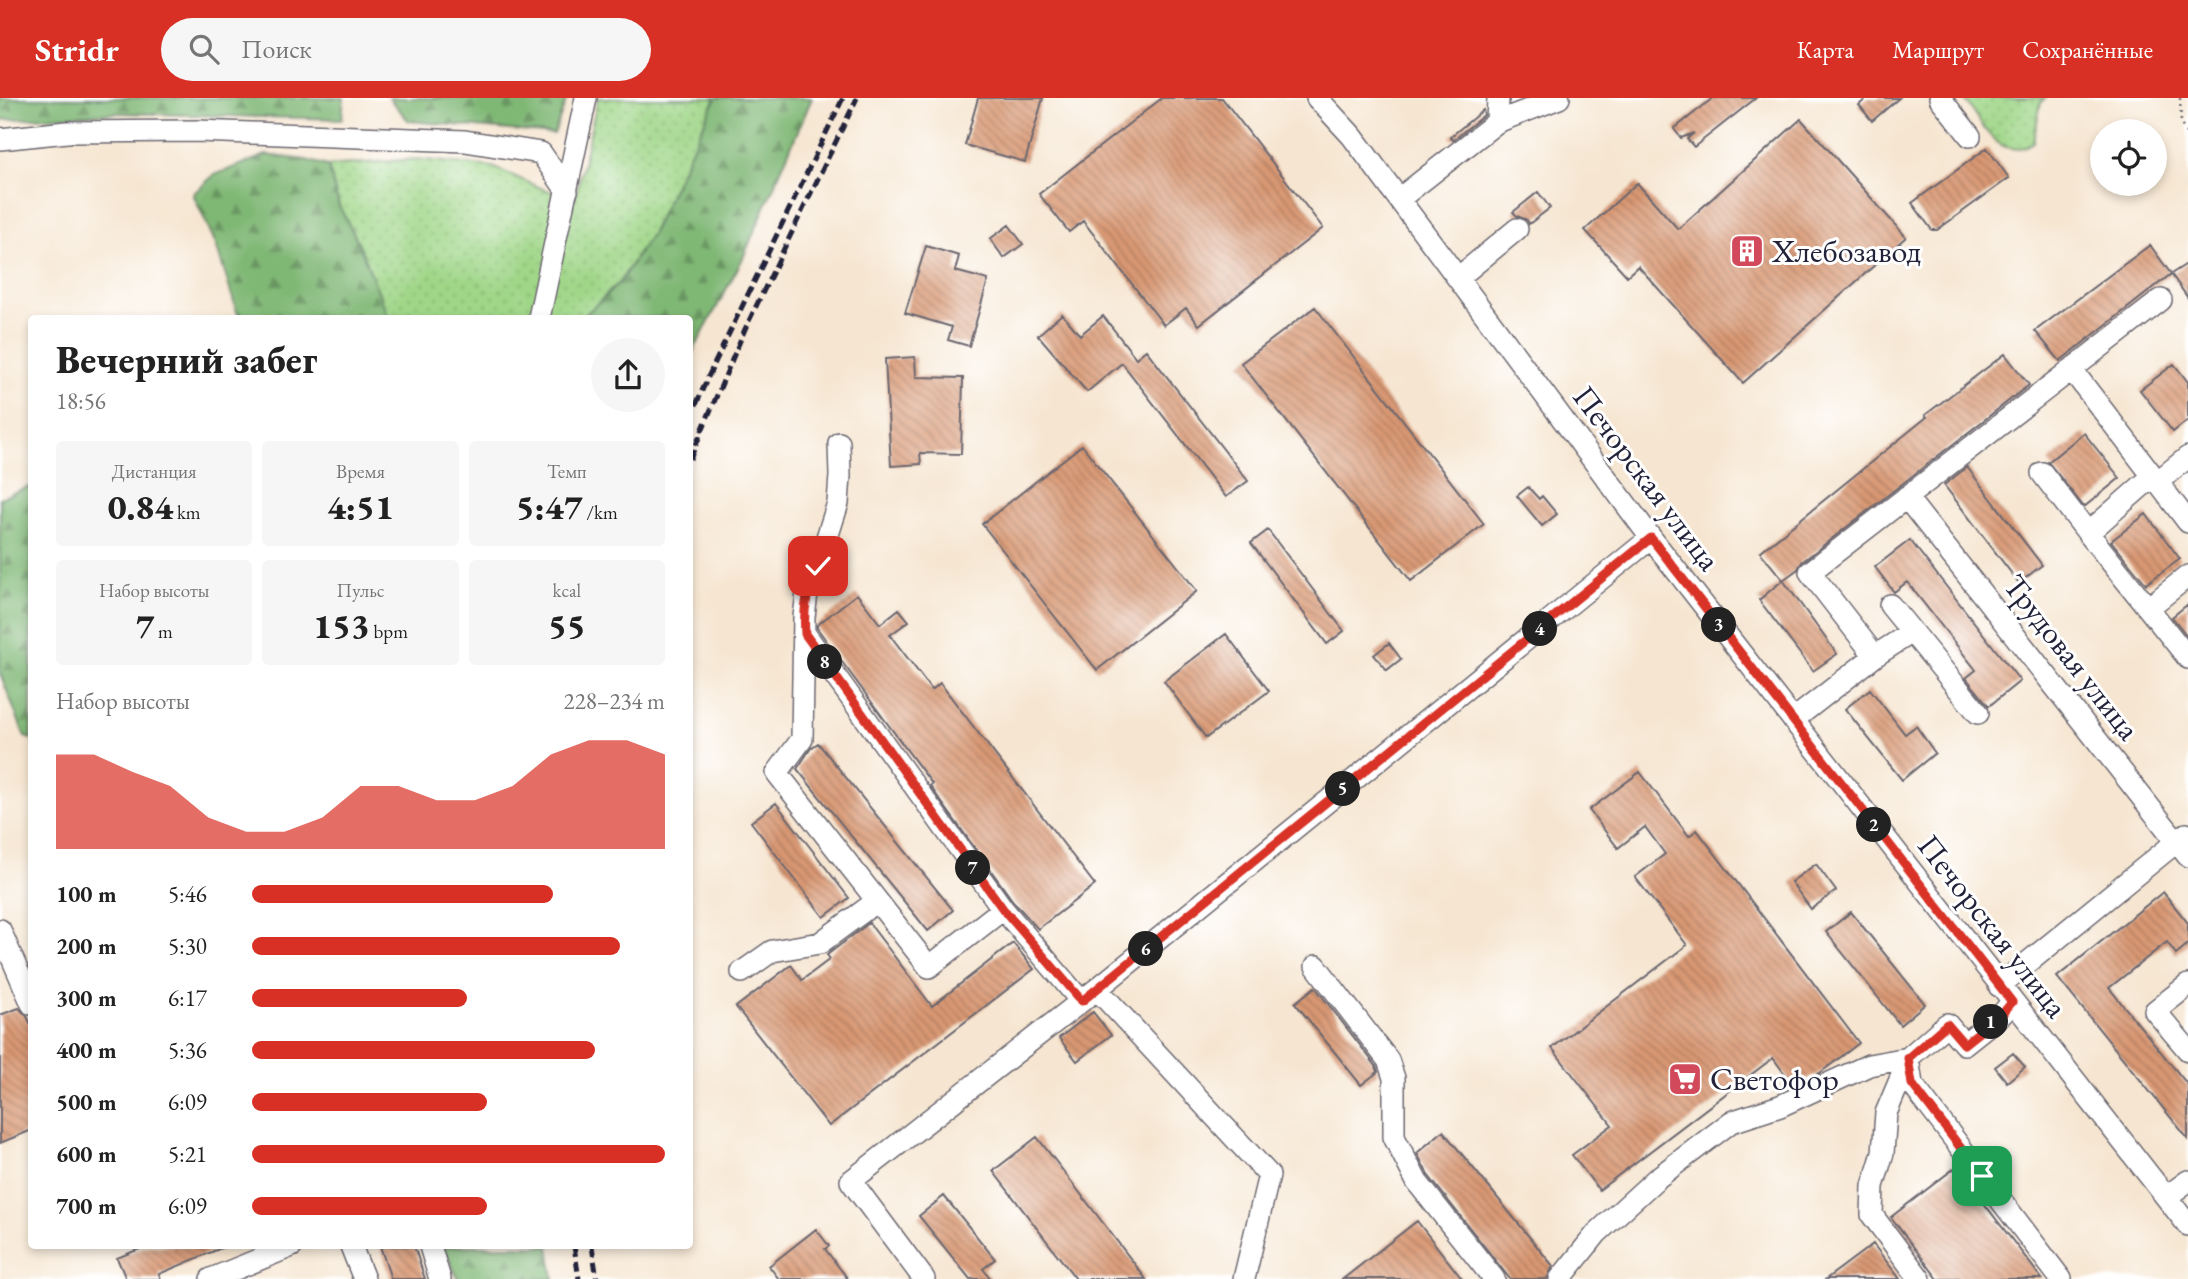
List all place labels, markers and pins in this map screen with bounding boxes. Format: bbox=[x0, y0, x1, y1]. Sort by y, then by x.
place label: Хлебозавод bbox=[1771, 230, 1922, 272]
building icon: Хлебозавод bbox=[1728, 232, 1766, 270]
pin bbox=[788, 536, 848, 596]
pin: 3 bbox=[1702, 608, 1736, 642]
pin: 4 bbox=[1522, 612, 1558, 646]
pin: 8 bbox=[808, 644, 842, 680]
pin: 5 bbox=[1326, 772, 1360, 806]
pin: 2 bbox=[1856, 808, 1892, 842]
pin: 7 bbox=[956, 850, 990, 886]
pin: 6 bbox=[1128, 932, 1164, 966]
pin: 1 bbox=[1974, 1004, 2008, 1040]
place label: Светофор bbox=[1710, 1058, 1839, 1100]
supermarket icon: Светофор bbox=[1666, 1060, 1704, 1098]
pin bbox=[1952, 1146, 2012, 1206]

